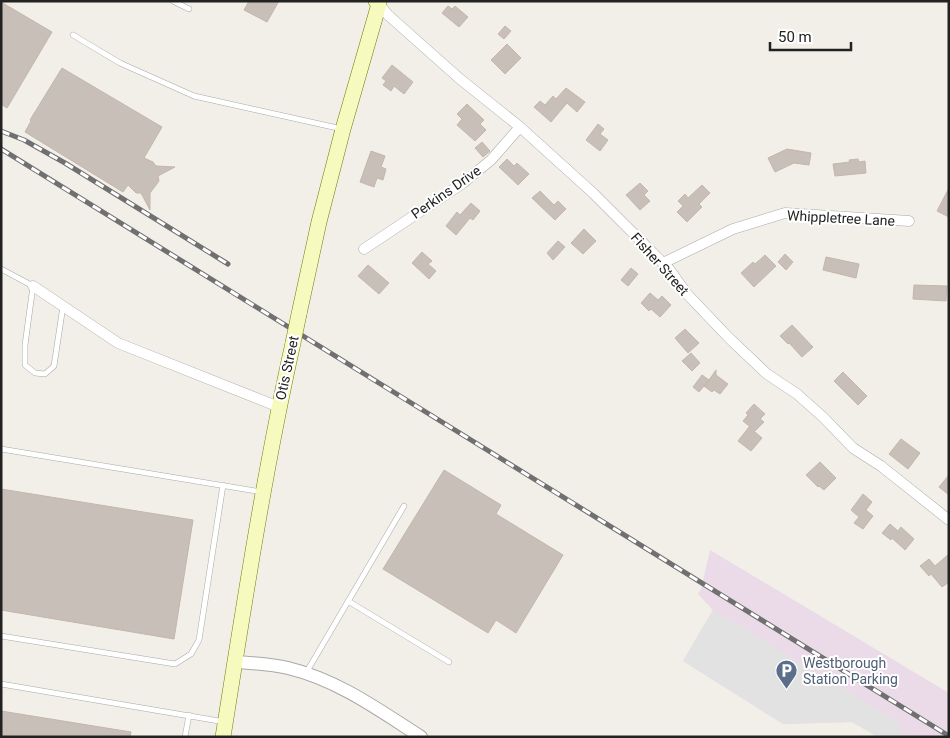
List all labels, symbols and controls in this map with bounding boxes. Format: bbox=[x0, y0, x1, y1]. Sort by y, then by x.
scale bar bbox=[770, 20, 851, 52]
text: 50 m bbox=[778, 28, 812, 46]
street label: Perkins Drive bbox=[408, 162, 484, 222]
street label: Whippletree Lane bbox=[787, 207, 895, 229]
street label: Fisher Street bbox=[628, 229, 693, 299]
street label: Otis Street bbox=[272, 334, 302, 402]
place label: Westborough Station Parking bbox=[803, 655, 898, 687]
parking icon: Westborough Station Parking bbox=[775, 659, 799, 690]

